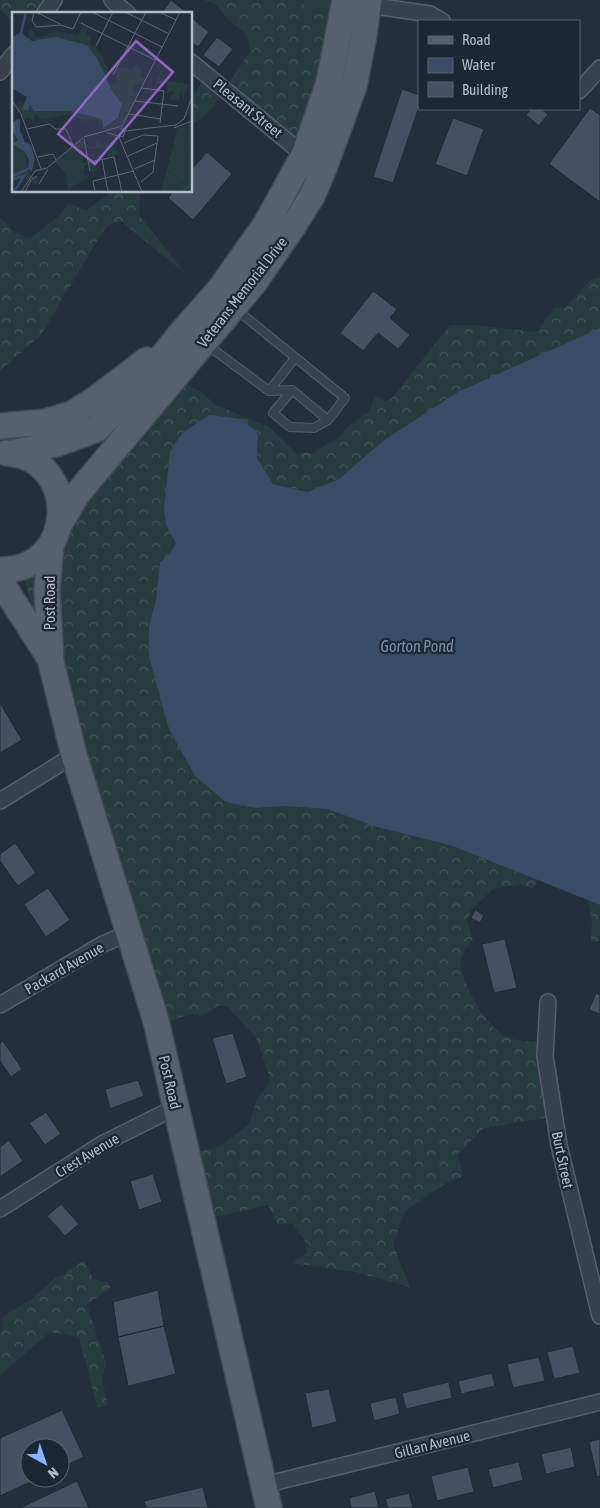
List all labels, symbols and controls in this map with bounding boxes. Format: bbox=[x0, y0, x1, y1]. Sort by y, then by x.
inset map bbox=[12, 12, 192, 192]
legend bbox=[418, 20, 580, 110]
text: Road bbox=[462, 31, 491, 48]
text: Water bbox=[462, 56, 495, 73]
street label: Pleasant Street bbox=[210, 75, 286, 141]
text: Building bbox=[462, 81, 508, 98]
street label: Veterans Memorial Drive bbox=[194, 233, 290, 350]
street label: Post Road bbox=[41, 576, 58, 630]
water label: Gorton Pond bbox=[380, 637, 454, 655]
street label: Packard Avenue bbox=[22, 938, 107, 997]
street label: Post Road bbox=[156, 1054, 184, 1110]
street label: Crest Avenue bbox=[52, 1129, 122, 1181]
street label: Burt Street bbox=[549, 1130, 577, 1190]
street label: Gillan Avenue bbox=[392, 1426, 472, 1462]
north arrow bbox=[20, 1438, 70, 1488]
text: N bbox=[45, 1464, 62, 1482]

